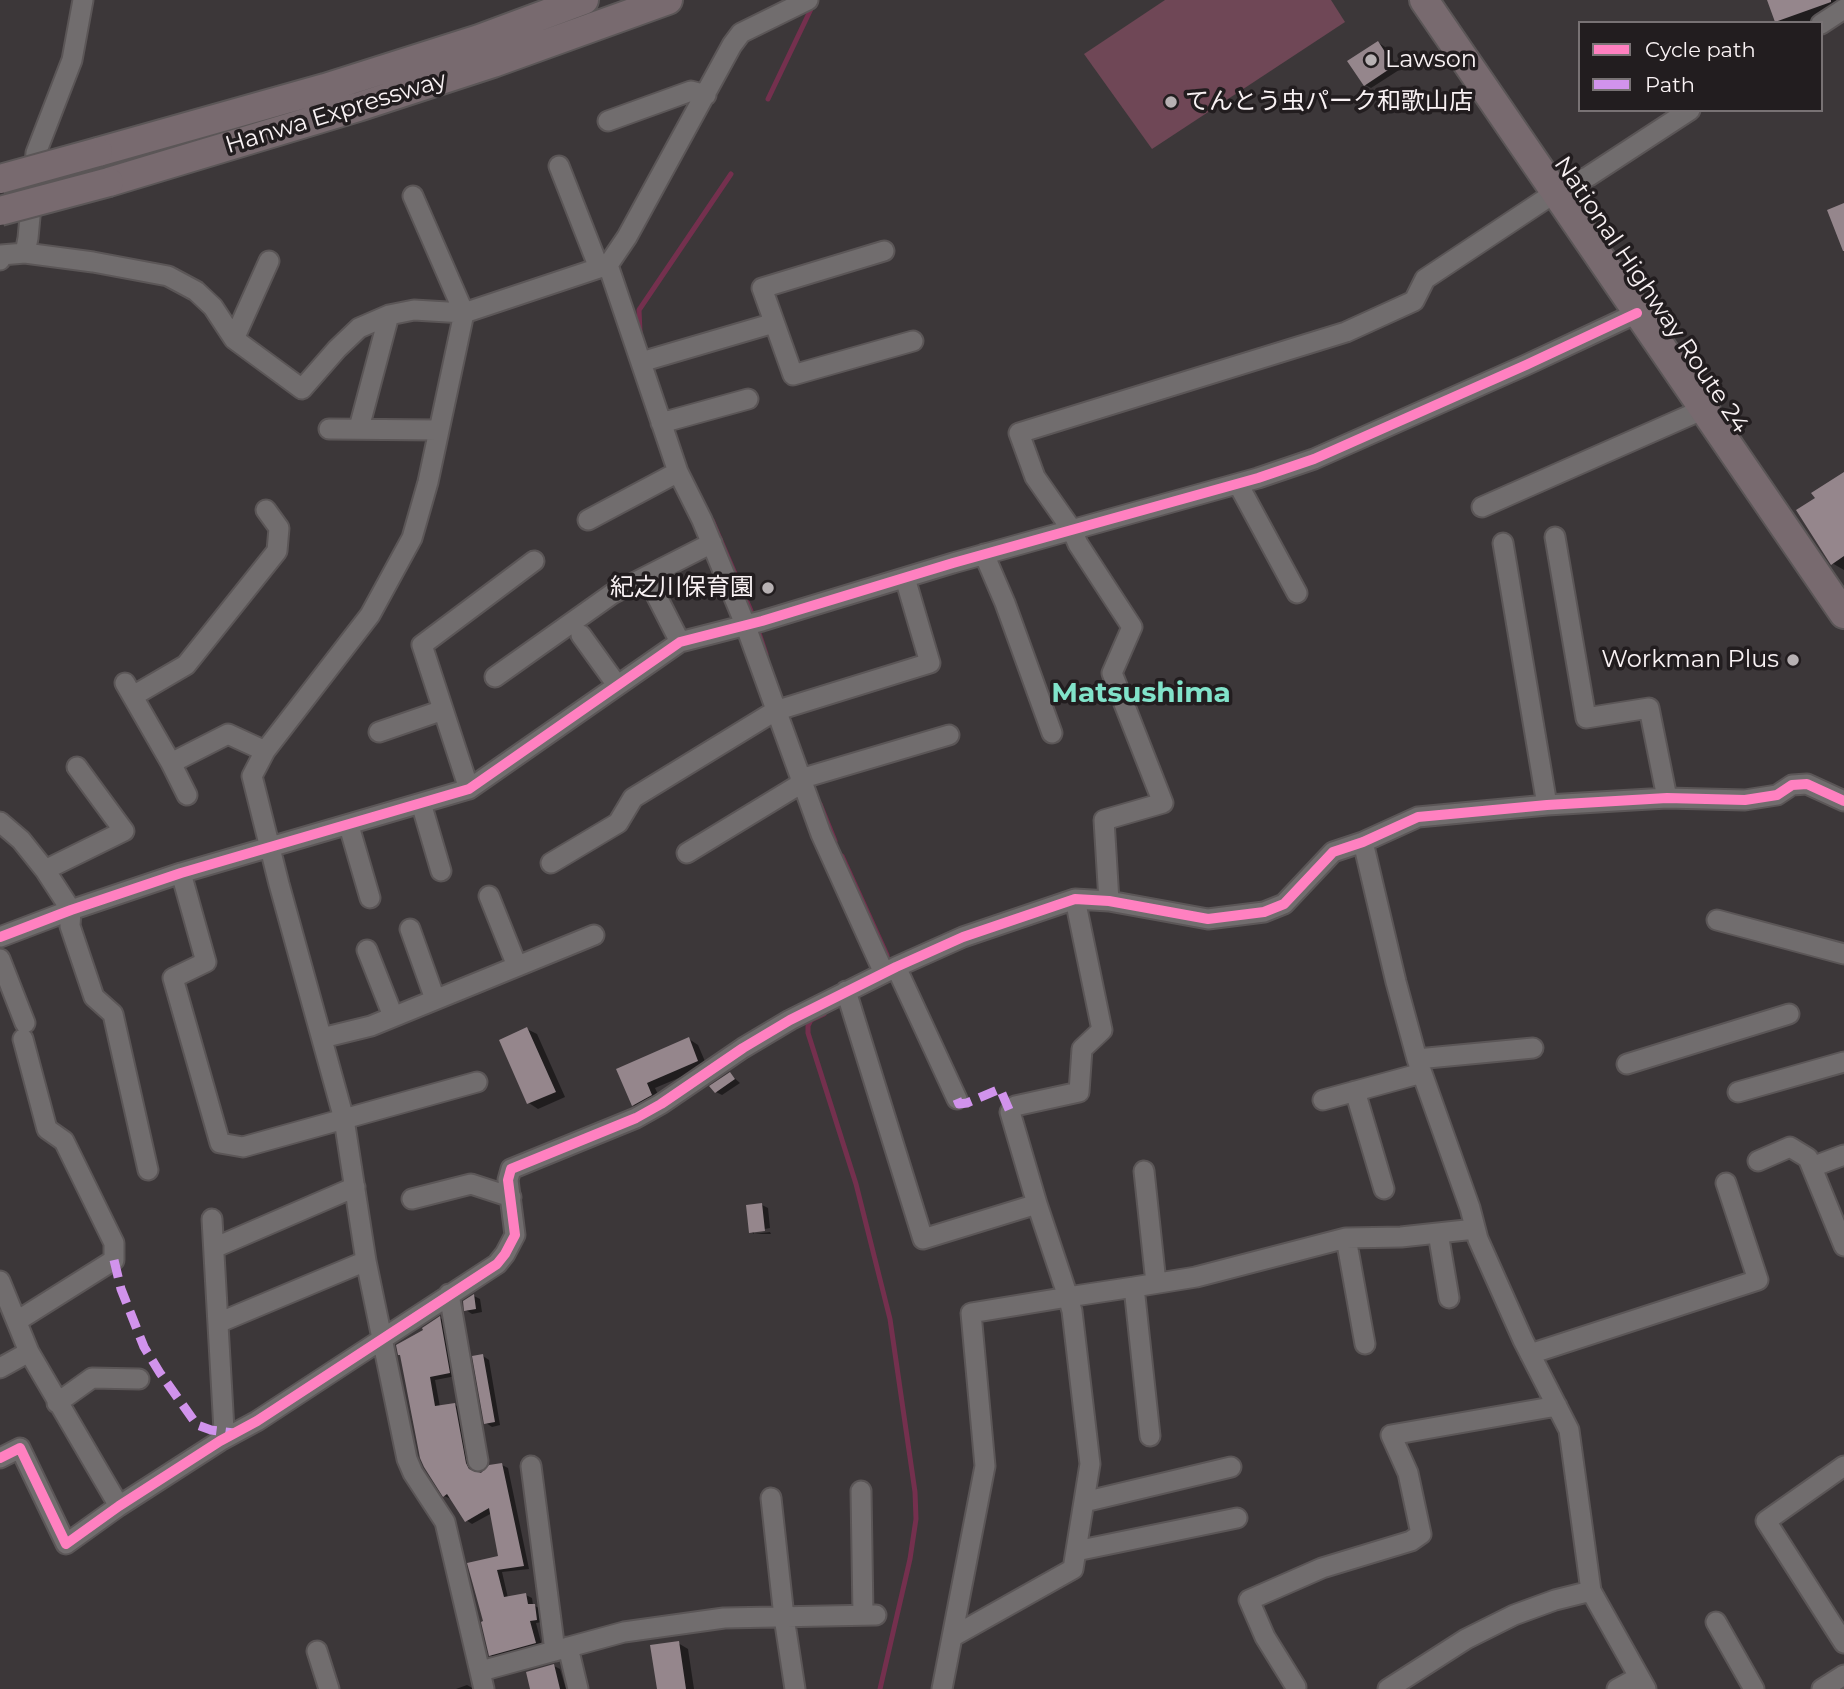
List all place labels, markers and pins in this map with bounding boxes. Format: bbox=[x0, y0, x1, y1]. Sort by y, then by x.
place label: Lawson bbox=[1385, 46, 1477, 74]
marker: Lawson bbox=[1363, 52, 1379, 68]
place label: てんとう虫パーク和歌山店 bbox=[1185, 88, 1473, 116]
marker: てんとう虫パーク和歌山店 bbox=[1163, 94, 1179, 110]
place label: 紀之川保育園 bbox=[610, 574, 754, 602]
marker: 紀之川保育園 bbox=[760, 580, 776, 596]
place label: Workman Plus bbox=[1601, 646, 1779, 674]
marker: Workman Plus bbox=[1785, 652, 1801, 668]

